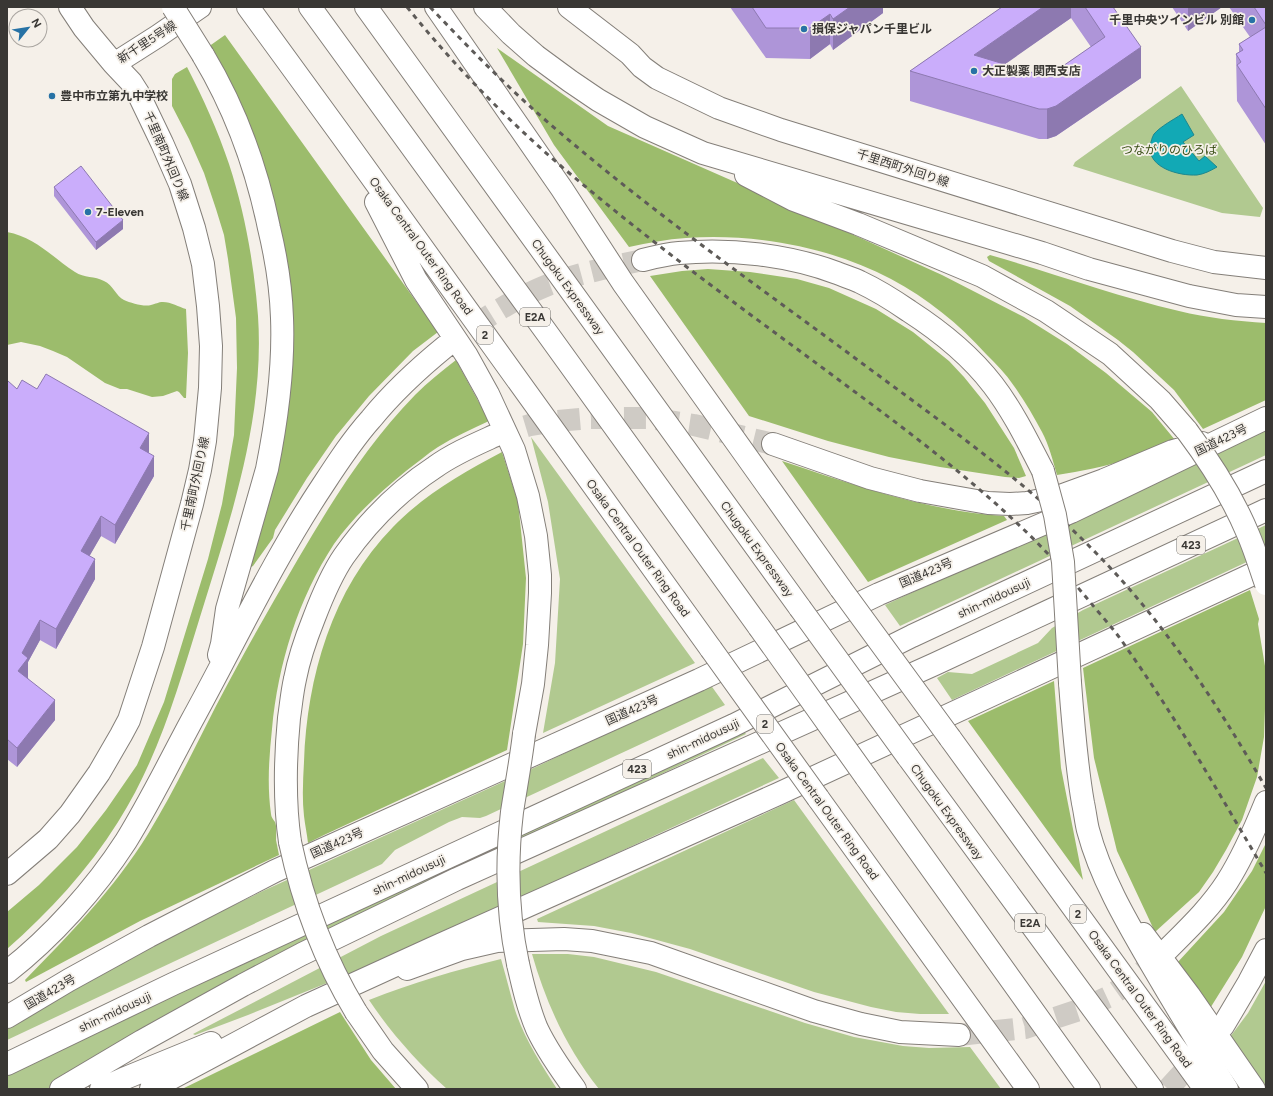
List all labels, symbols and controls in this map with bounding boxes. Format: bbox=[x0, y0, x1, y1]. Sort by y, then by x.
north arrow bbox=[8, 8, 48, 48]
place label: 千里中央ツインビル 別館 bbox=[1109, 13, 1244, 27]
marker: 千里中央ツインビル 別館 bbox=[1247, 15, 1257, 25]
text: N bbox=[28, 16, 44, 30]
street label: 新千里5号線 bbox=[115, 18, 179, 66]
place label: 損保ジャパン千里ビル bbox=[812, 22, 932, 36]
marker: 損保ジャパン千里ビル bbox=[799, 24, 809, 34]
place label: 大正製薬 関西支店 bbox=[982, 64, 1081, 78]
marker: 大正製薬 関西支店 bbox=[969, 66, 979, 76]
place label: 豊中市立第九中学校 bbox=[60, 89, 168, 103]
marker: 豊中市立第九中学校 bbox=[47, 91, 57, 101]
street label: 千里南町外回り線 bbox=[141, 109, 191, 203]
park label: つながりのひろば bbox=[1121, 143, 1217, 157]
street label: 千里西町外回り線 bbox=[855, 147, 951, 189]
street label: Osaka Central Outer Ring Road bbox=[366, 174, 476, 318]
place label: 7-Eleven bbox=[96, 205, 144, 219]
marker: 7-Eleven bbox=[83, 207, 93, 217]
street label: Chugoku Expressway bbox=[529, 236, 608, 338]
road number: E2A bbox=[520, 308, 550, 326]
road number: 2 bbox=[477, 326, 493, 344]
street label: 国道423号 bbox=[1192, 421, 1250, 459]
street label: 千里南町外回り線 bbox=[178, 436, 212, 532]
street label: Osaka Central Outer Ring Road bbox=[583, 476, 693, 620]
street label: Chugoku Expressway bbox=[718, 498, 797, 600]
road number: 423 bbox=[1177, 536, 1205, 554]
street label: 国道423号 bbox=[897, 555, 955, 591]
street label: shin-midousuji bbox=[955, 575, 1033, 621]
street label: 国道423号 bbox=[603, 692, 661, 728]
road number: 2 bbox=[757, 715, 773, 733]
street label: shin-midousuji bbox=[664, 716, 742, 762]
street label: Osaka Central Outer Ring Road bbox=[772, 739, 882, 883]
road number: 423 bbox=[623, 760, 651, 778]
street label: Chugoku Expressway bbox=[908, 761, 987, 863]
street label: 国道423号 bbox=[308, 825, 366, 861]
street label: shin-midousuji bbox=[370, 852, 448, 898]
road number: 2 bbox=[1070, 905, 1086, 923]
road number: E2A bbox=[1015, 914, 1045, 932]
street label: Osaka Central Outer Ring Road bbox=[1085, 927, 1195, 1071]
street label: 国道423号 bbox=[22, 972, 78, 1012]
street label: shin-midousuji bbox=[76, 989, 154, 1035]

